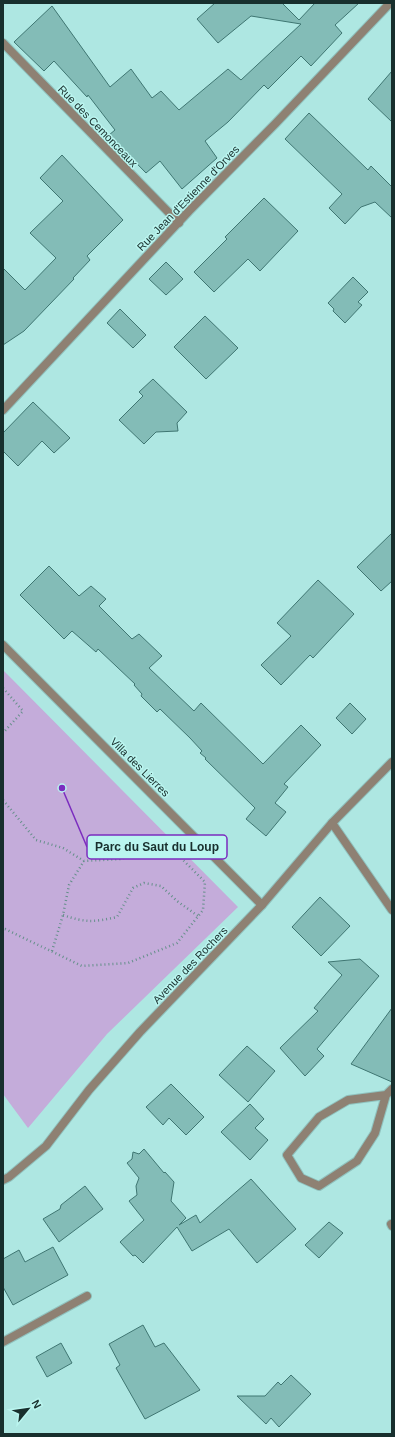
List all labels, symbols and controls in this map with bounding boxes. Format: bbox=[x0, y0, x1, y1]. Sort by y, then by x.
street label: Rue des Cemonceaux bbox=[56, 83, 140, 170]
street label: Rue Jean d'Estienne d'Orves bbox=[134, 142, 242, 253]
street label: Villa des Lierres bbox=[108, 735, 172, 799]
callout: Parc du Saut du Loup bbox=[87, 835, 227, 859]
text: Parc du Saut du Loup bbox=[95, 840, 219, 854]
street label: Avenue des Rochers bbox=[150, 924, 230, 1006]
north arrow bbox=[8, 1389, 48, 1429]
text: N bbox=[30, 1398, 44, 1411]

